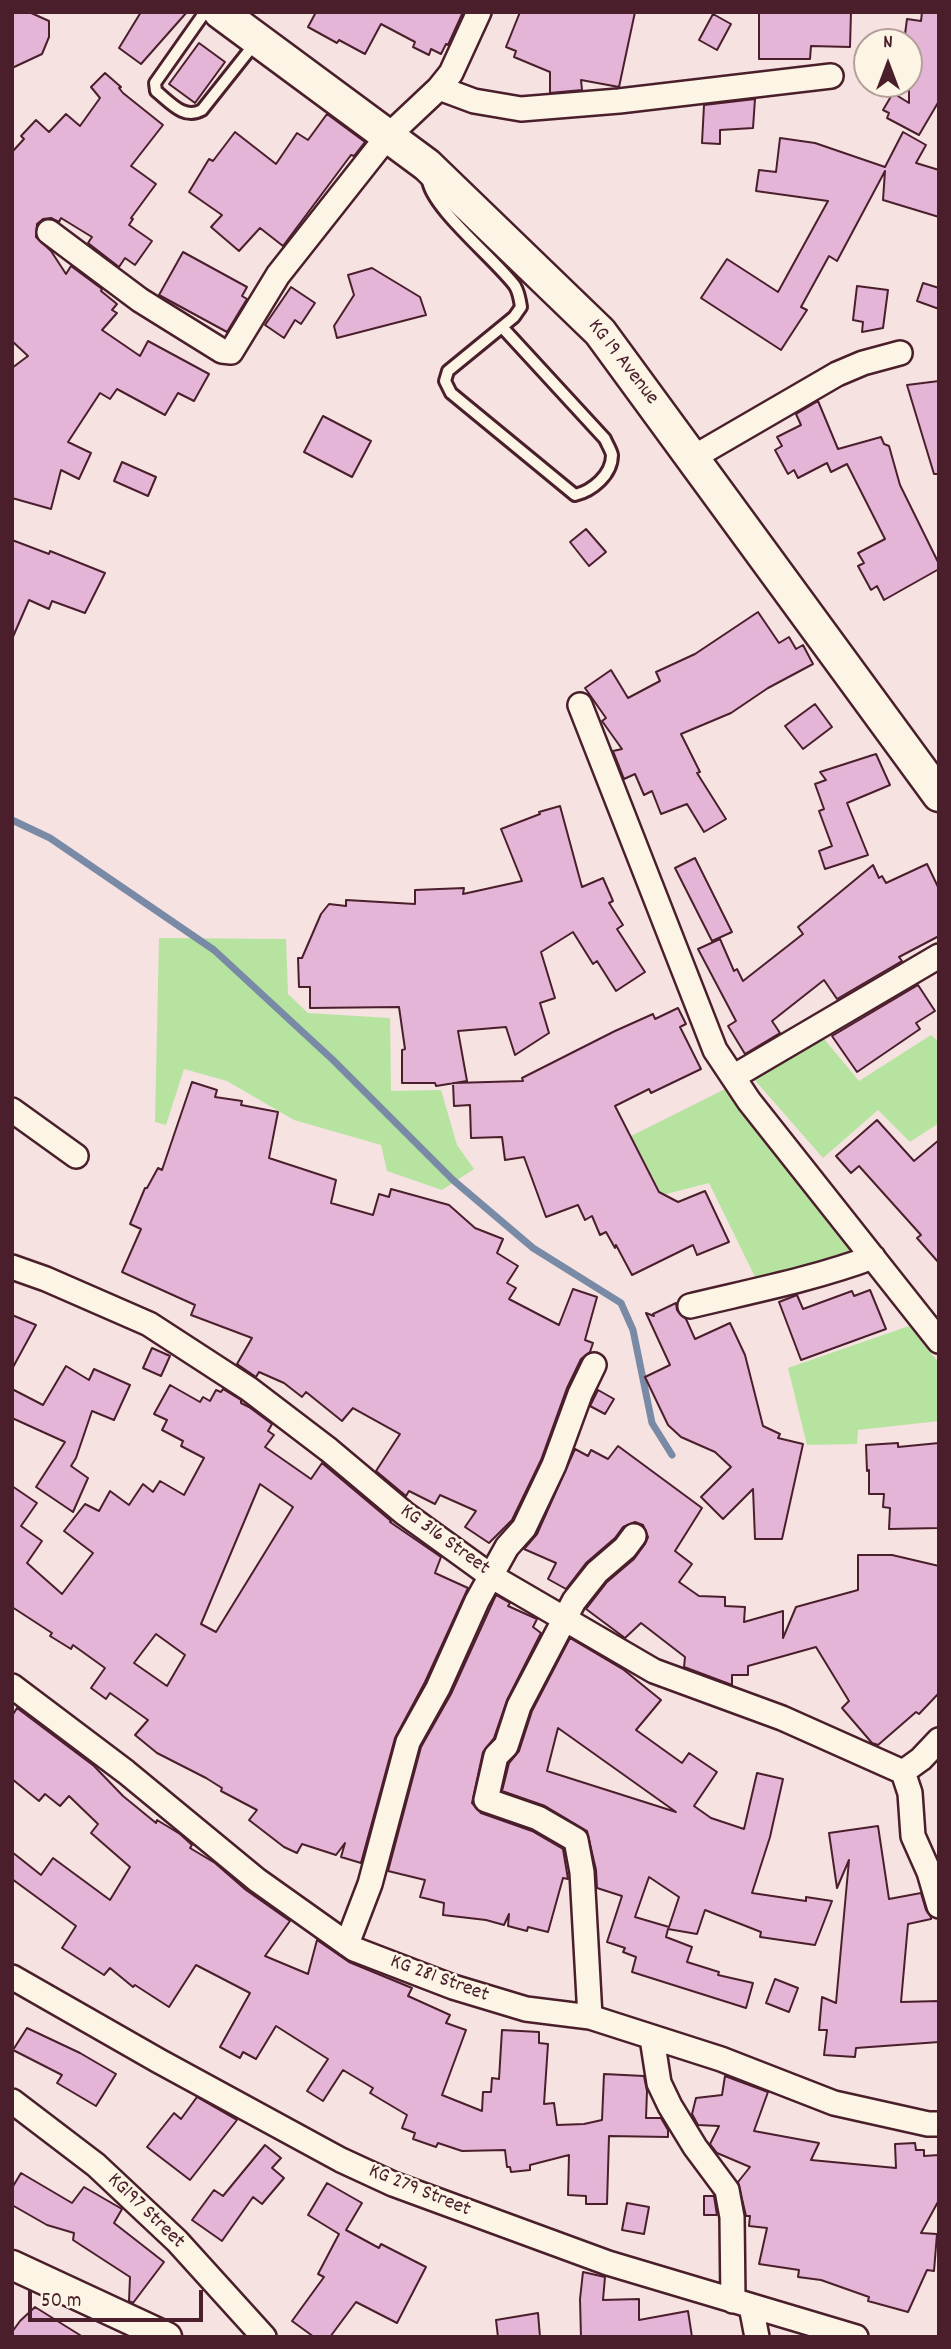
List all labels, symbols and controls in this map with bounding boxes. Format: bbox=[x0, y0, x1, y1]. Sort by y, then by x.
north arrow bbox=[853, 28, 923, 98]
text: N bbox=[883, 30, 893, 57]
street label: KG 19 Avenue bbox=[581, 315, 663, 411]
street label: KG 316 Street bbox=[394, 1500, 494, 1582]
street label: KG 281 Street bbox=[386, 1951, 492, 2009]
street label: KG 279 Street bbox=[364, 2160, 474, 2224]
street label: KG197 Street bbox=[101, 2169, 189, 2255]
scale bar bbox=[32, 2276, 206, 2320]
text: 50 m bbox=[41, 2287, 81, 2317]

